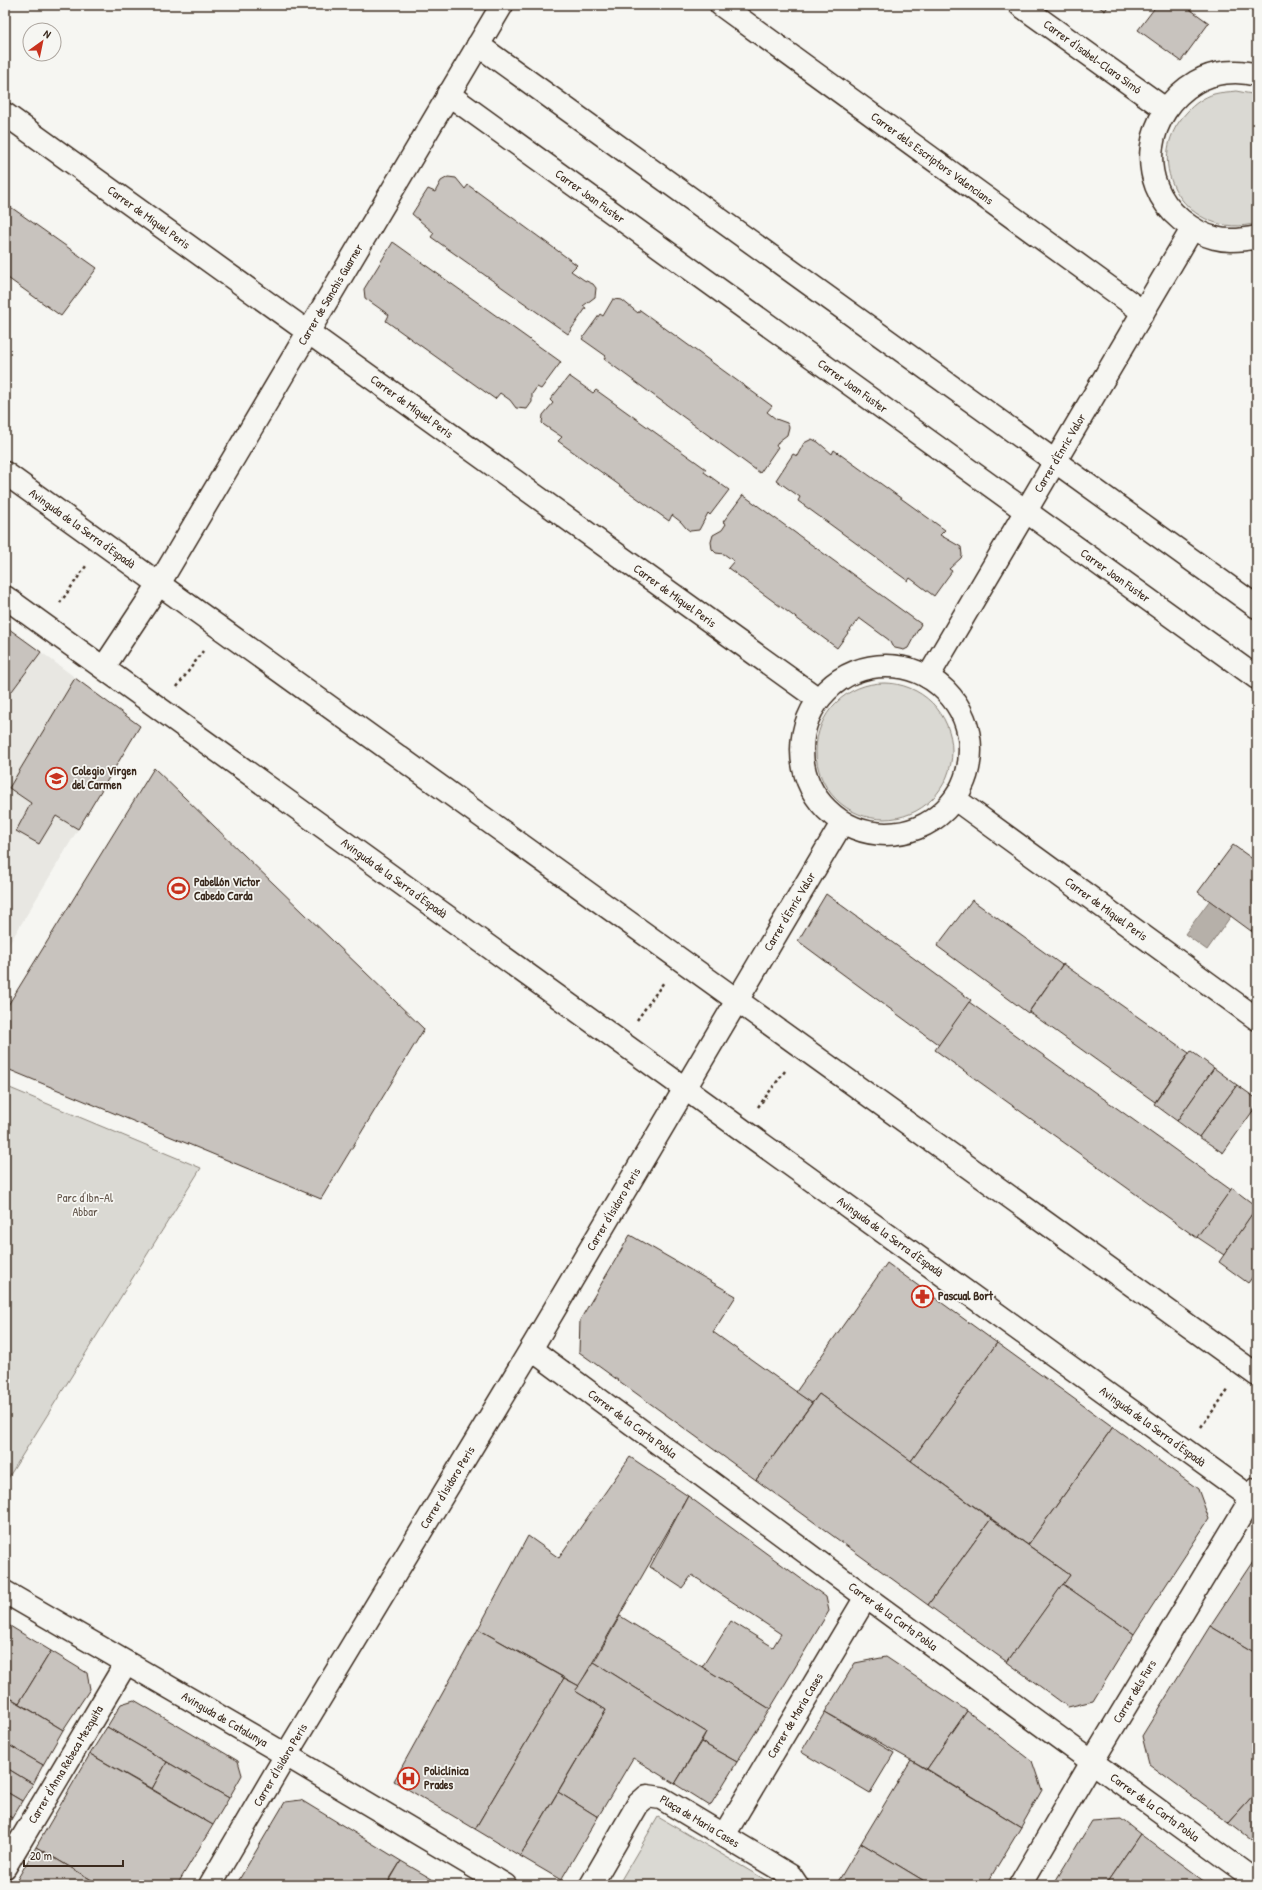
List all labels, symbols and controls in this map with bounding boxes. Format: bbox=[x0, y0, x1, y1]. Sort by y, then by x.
street label: Carrer d'Isabel-Clara Simó bbox=[1040, 15, 1145, 98]
north arrow bbox=[22, 22, 62, 62]
text: N bbox=[41, 26, 54, 41]
street label: Carrer dels Escriptors Valencians bbox=[868, 108, 997, 209]
street label: Carrer Joan Fuster bbox=[552, 165, 629, 227]
street label: Carrer de Miquel Peris bbox=[104, 181, 194, 253]
street label: Carrer de Sanchis Guarner bbox=[293, 240, 367, 348]
street label: Carrer Joan Fuster bbox=[814, 355, 892, 417]
street label: Carrer de Miquel Peris bbox=[367, 371, 457, 442]
street label: Carrer d'Enric Valor bbox=[1030, 410, 1090, 495]
street label: Avinguda de la Serra d'Espadà bbox=[26, 484, 139, 572]
street label: Carrer Joan Fuster bbox=[1077, 544, 1154, 607]
street label: Carrer de Miquel Peris bbox=[630, 560, 720, 631]
place label: Colegio Virgen del Carmen bbox=[72, 762, 137, 793]
school or university icon: Colegio Virgen del Carmen bbox=[44, 765, 70, 791]
street label: Avinguda de la Serra d'Espadà bbox=[338, 834, 451, 922]
street label: Carrer d'Enric Valor bbox=[759, 868, 819, 954]
place label: Pabellón Víctor Cabedo Carda bbox=[194, 873, 260, 904]
street label: Carrer de Miquel Peris bbox=[1062, 873, 1152, 945]
sports icon: Pabellón Víctor Cabedo Carda bbox=[166, 876, 192, 902]
street label: Carrer d'Isidoro Peris bbox=[582, 1164, 645, 1254]
park label: Parc d'Ibn-Al Abbar bbox=[57, 1189, 114, 1220]
street label: Avinguda de la Serra d'Espadà bbox=[834, 1192, 947, 1281]
pharmacy icon: Pascual Bort bbox=[910, 1283, 936, 1309]
place label: Pascual Bort bbox=[938, 1287, 994, 1304]
street label: Avinguda de la Serra d'Espadà bbox=[1096, 1382, 1210, 1470]
street label: Carrer de la Carta Pobla bbox=[585, 1385, 681, 1462]
street label: Carrer d'Isidoro Peris bbox=[415, 1442, 479, 1532]
street label: Carrer de la Carta Pobla bbox=[845, 1578, 941, 1655]
street label: Carrer dels Furs bbox=[1109, 1656, 1160, 1726]
street label: Carrer de Maria Cases bbox=[763, 1669, 827, 1761]
street label: Avinguda de Catalunya bbox=[179, 1687, 271, 1751]
street label: Carrer d'Anna Rebeca Mezquita bbox=[24, 1702, 107, 1827]
street label: Carrer d'Isidoro Peris bbox=[249, 1720, 311, 1810]
place label: Policlínica Prades bbox=[424, 1762, 469, 1793]
hospital icon: Policlínica Prades bbox=[395, 1765, 421, 1791]
street label: Carrer de la Carta Pobla bbox=[1107, 1769, 1203, 1845]
street label: Plaça de Maria Cases bbox=[657, 1790, 743, 1851]
scale bar bbox=[24, 1842, 123, 1868]
text: 20 m bbox=[30, 1847, 52, 1864]

